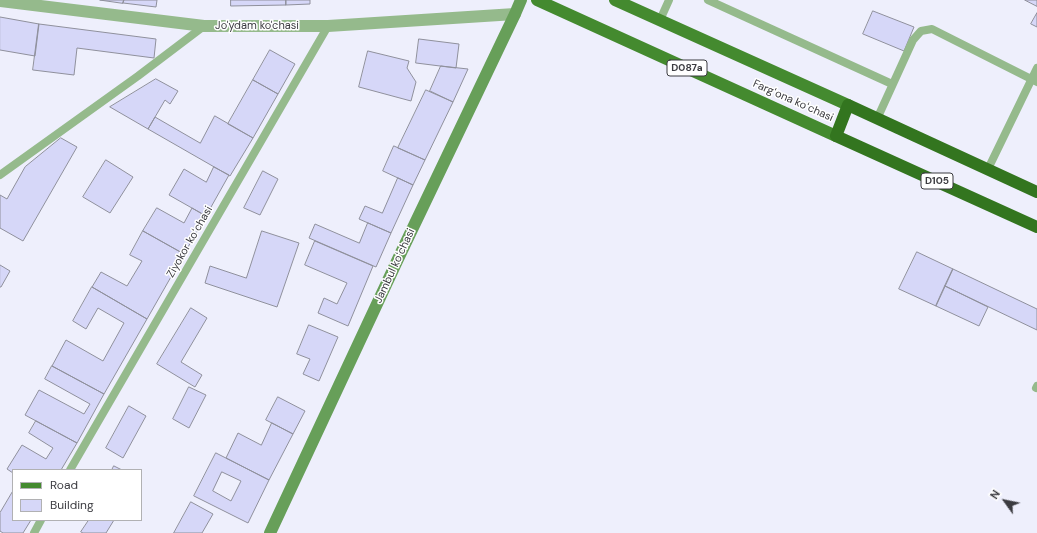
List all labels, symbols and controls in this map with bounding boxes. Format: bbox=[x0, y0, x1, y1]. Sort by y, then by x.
street label: Jo'ydam ko'chasi bbox=[215, 19, 299, 33]
road number: D087a bbox=[667, 60, 707, 76]
street label: Fargʻona koʻchasi bbox=[751, 77, 835, 125]
road number: D105 bbox=[921, 173, 953, 189]
street label: Ziyokor koʻchasi bbox=[164, 204, 216, 280]
street label: Jambul koʻchasi bbox=[372, 227, 418, 305]
legend bbox=[12, 469, 142, 521]
text: Road bbox=[50, 477, 78, 493]
north arrow bbox=[985, 481, 1025, 521]
text: N bbox=[987, 487, 1003, 502]
text: Building bbox=[50, 497, 94, 513]

